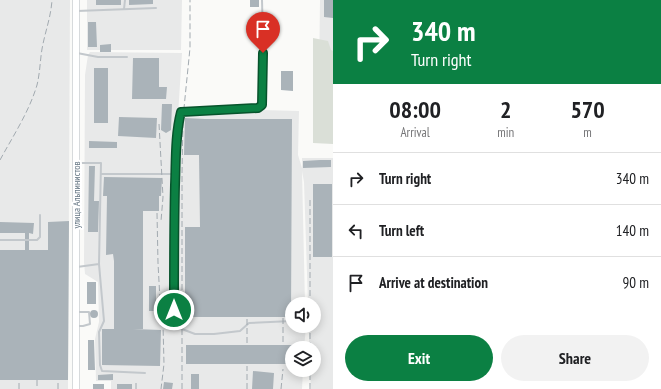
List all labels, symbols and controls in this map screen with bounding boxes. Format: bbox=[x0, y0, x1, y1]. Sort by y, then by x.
pin bbox=[246, 12, 280, 53]
text: 340 m bbox=[411, 12, 475, 49]
icon: right bbox=[345, 16, 397, 68]
icon: arrive bbox=[252, 18, 274, 40]
text: Turn right bbox=[411, 48, 471, 71]
text: 08:00 bbox=[389, 94, 441, 125]
text: 2 bbox=[500, 94, 511, 125]
text: 570 bbox=[570, 94, 605, 125]
text: Arrival bbox=[400, 124, 430, 141]
text: min bbox=[497, 124, 514, 141]
text: m bbox=[583, 124, 592, 141]
street label: улица Альпинистов bbox=[70, 161, 83, 229]
icon: right bbox=[345, 168, 367, 190]
text: Turn right bbox=[379, 169, 431, 188]
text: 340 m bbox=[616, 169, 649, 188]
icon: left bbox=[345, 220, 367, 242]
text: Turn left bbox=[379, 221, 424, 240]
text: 140 m bbox=[616, 221, 649, 240]
icon: arrive bbox=[345, 272, 367, 294]
text: Arrive at destination bbox=[379, 273, 488, 292]
text: 90 m bbox=[623, 273, 649, 292]
position arrow bbox=[153, 289, 195, 331]
map controls bbox=[285, 297, 321, 377]
button: sound bbox=[285, 297, 321, 333]
button: Exit bbox=[345, 335, 493, 381]
button: Share bbox=[501, 335, 649, 381]
button: layers bbox=[285, 341, 321, 377]

